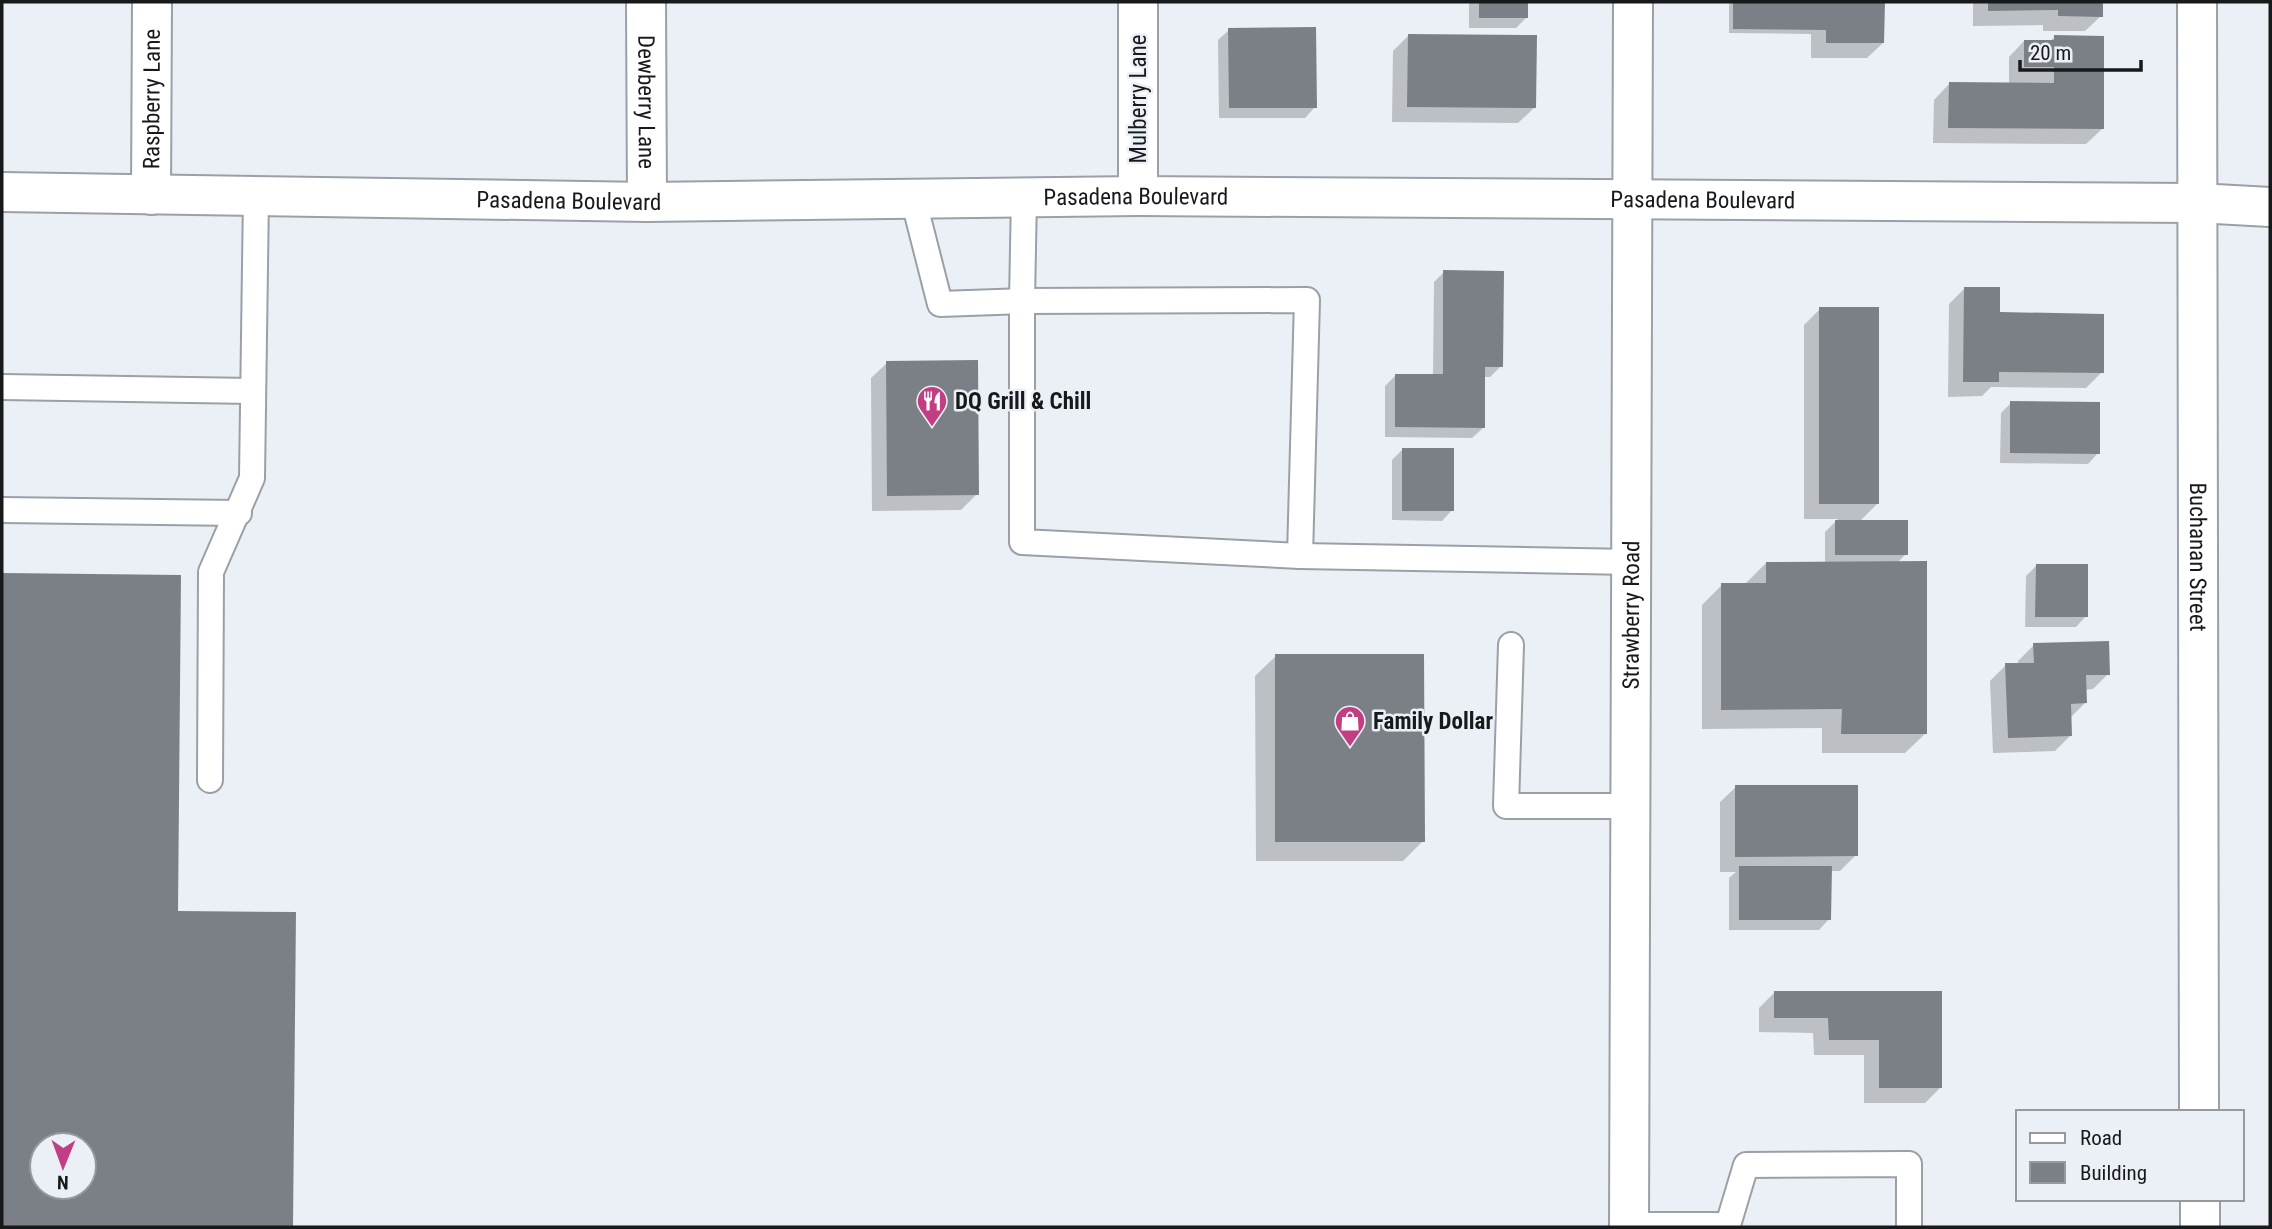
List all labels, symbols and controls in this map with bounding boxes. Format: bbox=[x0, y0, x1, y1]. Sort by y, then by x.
scale bar bbox=[2020, 28, 2141, 72]
street label: Raspberry Lane bbox=[138, 29, 165, 169]
street label: Dewberry Lane bbox=[633, 35, 660, 169]
street label: Mulberry Lane bbox=[1125, 35, 1152, 163]
text: 20 m bbox=[2030, 41, 2071, 65]
street label: Pasadena Boulevard bbox=[1043, 182, 1228, 211]
street label: Pasadena Boulevard bbox=[476, 186, 662, 216]
street label: Pasadena Boulevard bbox=[1610, 186, 1795, 214]
restaurant icon: DQ Grill & Chill bbox=[915, 384, 949, 428]
place label: DQ Grill & Chill bbox=[955, 388, 1091, 415]
street label: Buchanan Street bbox=[2184, 482, 2212, 632]
street label: Strawberry Road bbox=[1617, 541, 1645, 689]
shop icon: Family Dollar bbox=[1333, 704, 1367, 748]
place label: Family Dollar bbox=[1373, 708, 1493, 735]
legend bbox=[2016, 1110, 2244, 1201]
text: Road bbox=[2080, 1126, 2122, 1150]
north arrow bbox=[28, 1131, 98, 1201]
text: Building bbox=[2080, 1161, 2147, 1185]
text: N bbox=[57, 1171, 69, 1194]

